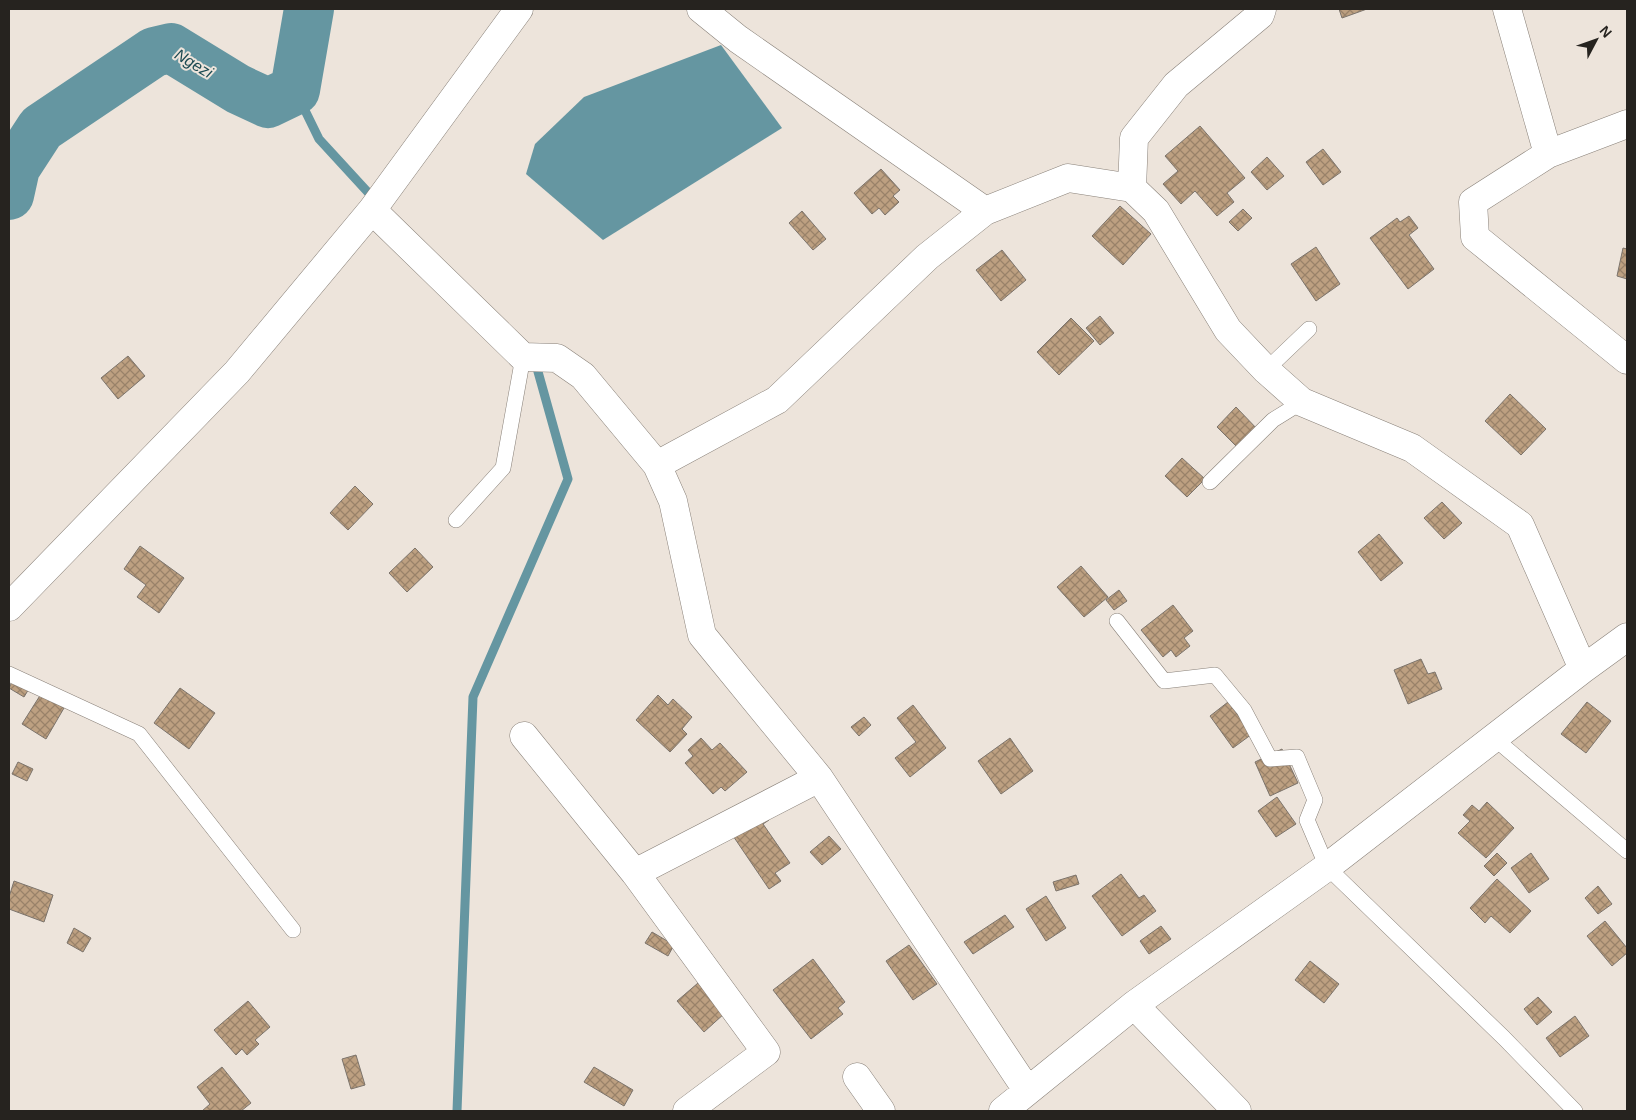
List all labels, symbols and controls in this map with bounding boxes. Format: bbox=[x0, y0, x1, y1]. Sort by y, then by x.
north arrow bbox=[1571, 15, 1621, 65]
text: N bbox=[1596, 22, 1615, 41]
water label: Ngezi bbox=[172, 46, 216, 81]

